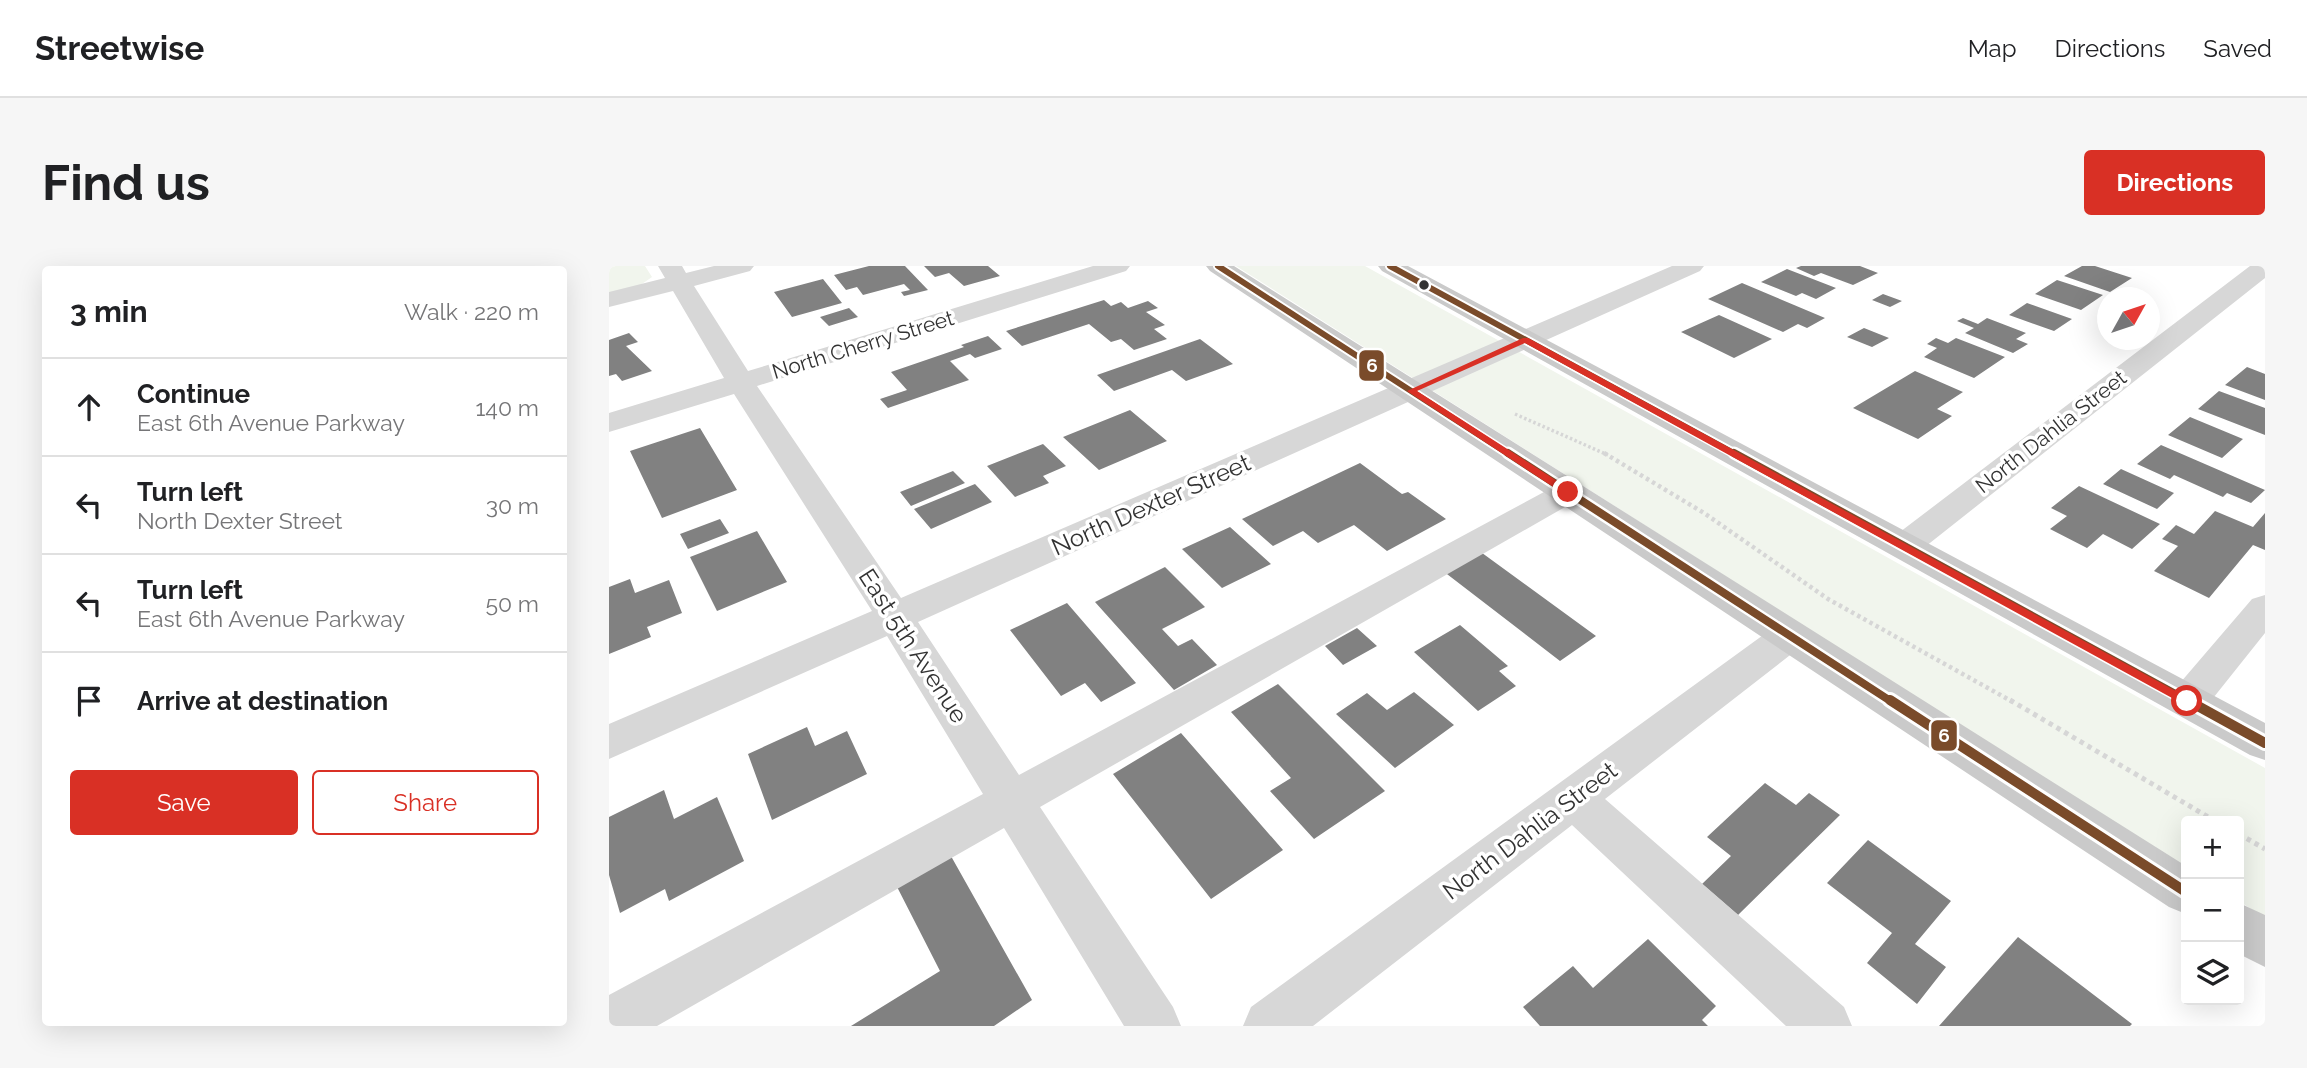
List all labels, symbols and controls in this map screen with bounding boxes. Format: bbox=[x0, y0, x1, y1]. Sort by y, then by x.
text: Streetwise bbox=[35, 29, 204, 68]
text: Map bbox=[1968, 34, 2017, 63]
text: Directions bbox=[2055, 34, 2165, 63]
text: Saved bbox=[2203, 34, 2272, 63]
button: Directions bbox=[2084, 150, 2265, 215]
text: Find us bbox=[42, 154, 210, 211]
unlabelled marker bbox=[1417, 278, 1431, 292]
north arrow bbox=[2097, 287, 2160, 350]
text: 3 min bbox=[70, 294, 148, 329]
text: Walk · 220 m bbox=[404, 298, 539, 325]
street label: North Cherry Street bbox=[769, 305, 957, 384]
line badge: 6 bbox=[1358, 349, 1385, 382]
text: 6 bbox=[1366, 354, 1378, 376]
street label: North Dahlia Street bbox=[1970, 365, 2131, 498]
text: Continue bbox=[137, 379, 250, 409]
icon: ahead bbox=[70, 388, 108, 426]
text: 140 m bbox=[476, 394, 539, 421]
text: East 6th Avenue Parkway bbox=[137, 409, 405, 436]
street label: North Dexter Street bbox=[1047, 448, 1255, 561]
route end bbox=[1552, 476, 1583, 507]
text: Turn left bbox=[137, 477, 243, 507]
icon: left bbox=[70, 486, 108, 524]
text: 30 m bbox=[486, 492, 539, 519]
text: North Dexter Street bbox=[137, 507, 343, 534]
street label: East 5th Avenue bbox=[853, 563, 974, 728]
text: Turn left bbox=[137, 575, 243, 605]
icon: left bbox=[70, 584, 108, 622]
text: 50 m bbox=[485, 590, 539, 617]
text: East 6th Avenue Parkway bbox=[137, 605, 405, 632]
icon: arrive bbox=[70, 682, 108, 720]
route start bbox=[2171, 685, 2202, 716]
text: Arrive at destination bbox=[137, 686, 388, 716]
line badge: 6 bbox=[1930, 719, 1958, 752]
text: 6 bbox=[1938, 724, 1950, 746]
street label: North Dahlia Street bbox=[1437, 756, 1623, 906]
button: Save bbox=[70, 770, 298, 835]
button: Share bbox=[312, 770, 539, 835]
map controls bbox=[2181, 816, 2244, 1005]
button: + bbox=[2181, 816, 2244, 879]
button: − bbox=[2181, 879, 2244, 942]
button: layers bbox=[2181, 942, 2244, 1005]

